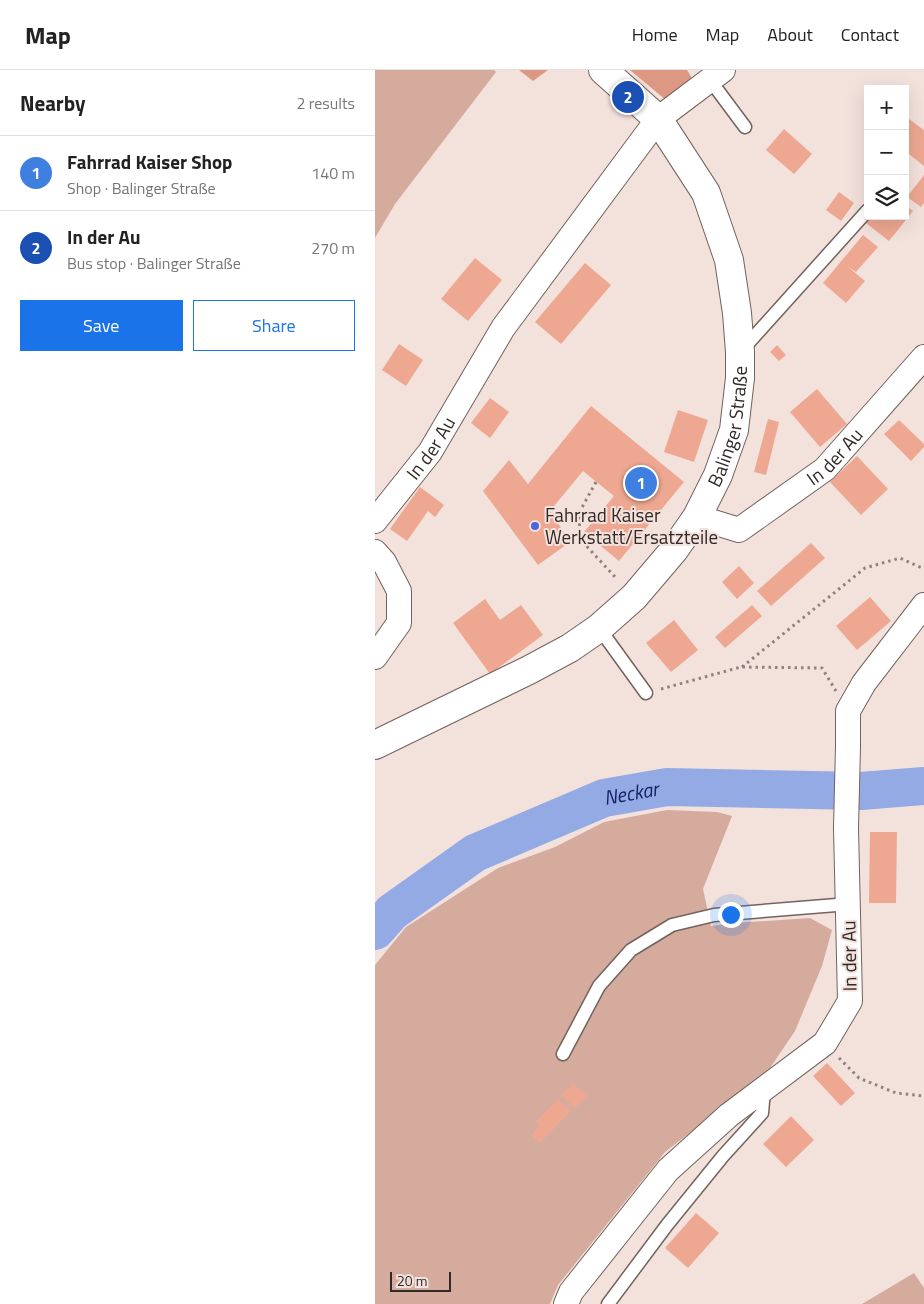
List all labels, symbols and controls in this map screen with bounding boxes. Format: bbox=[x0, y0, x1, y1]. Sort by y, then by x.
text: Map bbox=[25, 17, 71, 53]
text: Home bbox=[632, 21, 678, 48]
text: Map bbox=[706, 21, 739, 48]
text: About bbox=[767, 21, 813, 48]
text: Contact bbox=[841, 21, 899, 48]
pin: 2 bbox=[612, 78, 644, 116]
map controls bbox=[864, 85, 909, 220]
button: + bbox=[864, 85, 909, 130]
text: Nearby bbox=[20, 87, 85, 119]
text: 2 results bbox=[296, 91, 355, 115]
button: − bbox=[864, 130, 909, 175]
text: Fahrrad Kaiser Shop bbox=[67, 147, 232, 176]
text: 1 bbox=[32, 161, 40, 185]
text: 140 m bbox=[311, 161, 355, 185]
button: layers bbox=[864, 175, 909, 220]
text: Shop · Balinger Straße bbox=[67, 176, 216, 200]
text: In der Au bbox=[67, 222, 140, 251]
text: 2 bbox=[32, 236, 40, 260]
text: 270 m bbox=[311, 236, 355, 260]
text: Bus stop · Balinger Straße bbox=[67, 251, 241, 275]
button: Save bbox=[20, 300, 183, 351]
button: Share bbox=[193, 300, 355, 351]
street label: Balinger Straße bbox=[699, 366, 754, 492]
street label: In der Au bbox=[399, 411, 462, 486]
street label: In der Au bbox=[800, 421, 869, 492]
pin: 1 bbox=[625, 464, 657, 502]
place label: Fahrrad Kaiser Werkstatt/Ersatzteile bbox=[545, 500, 718, 551]
marker: Fahrrad Kaiser Werkstatt/Ersatzteile bbox=[529, 520, 541, 532]
water label: Neckar bbox=[601, 772, 663, 813]
your location bbox=[718, 902, 744, 928]
street label: In der Au bbox=[833, 920, 864, 992]
scale bar bbox=[390, 1269, 451, 1292]
text: 20 m bbox=[397, 1270, 427, 1291]

